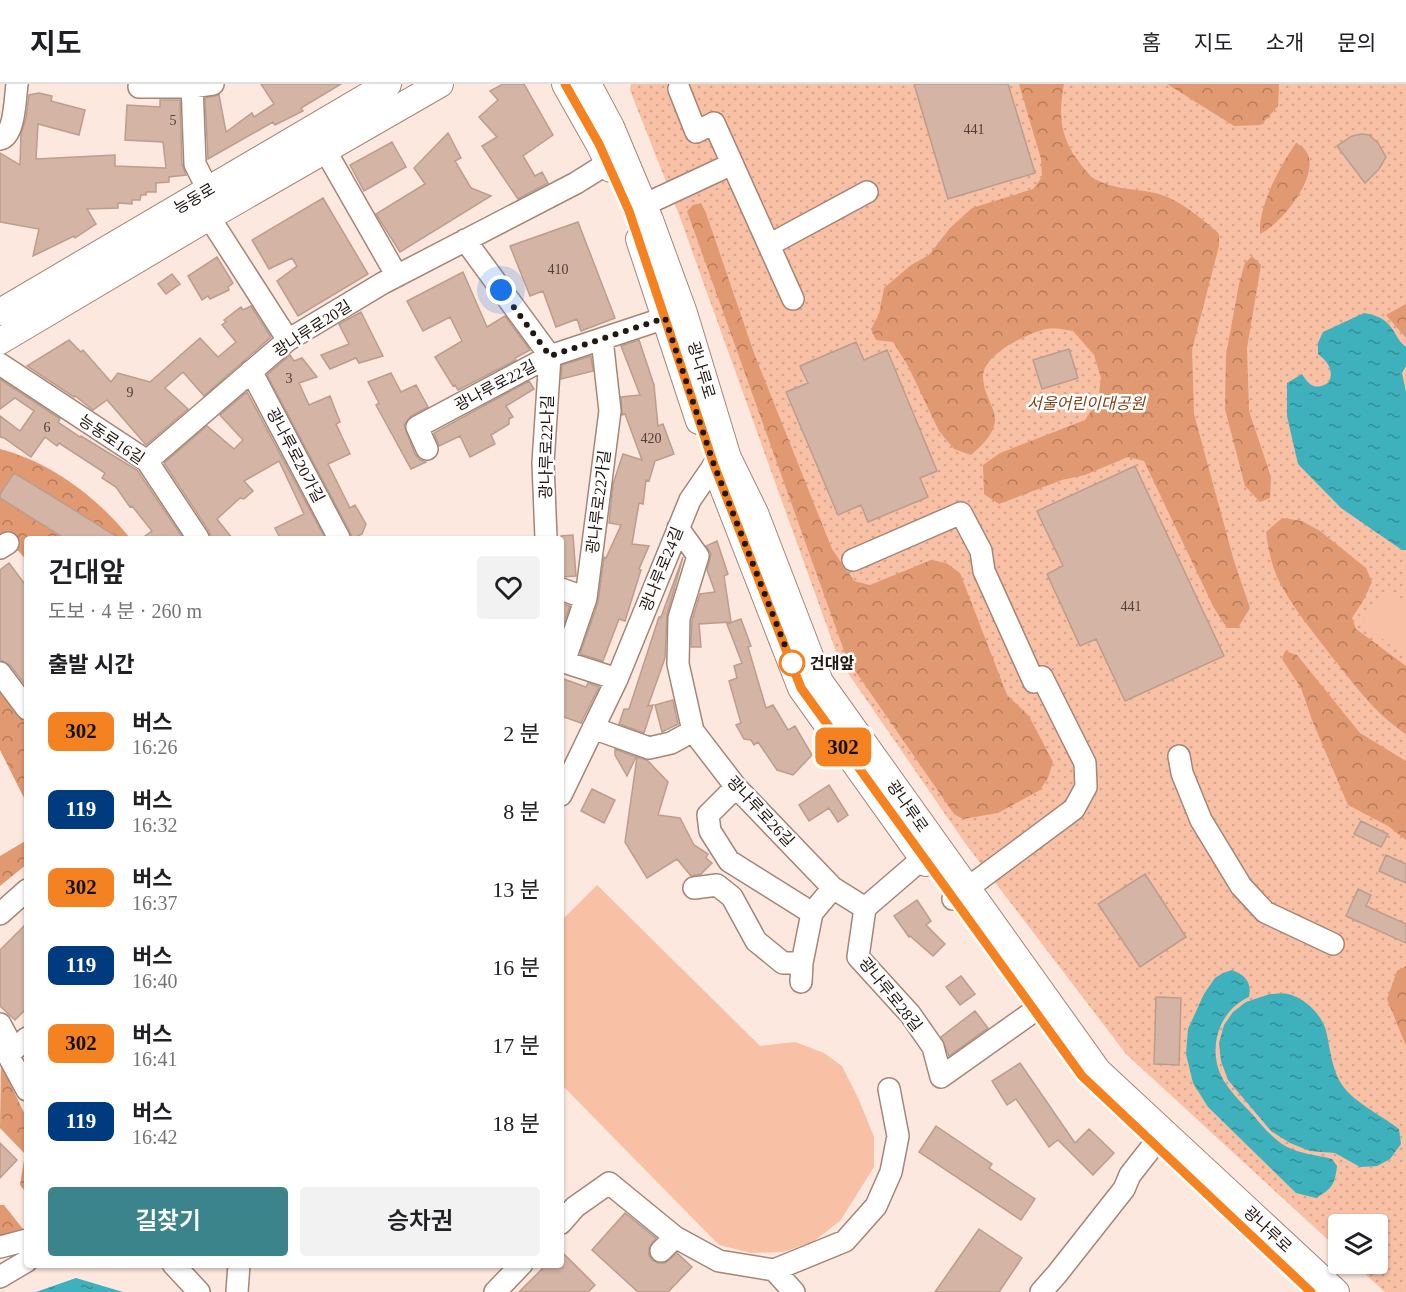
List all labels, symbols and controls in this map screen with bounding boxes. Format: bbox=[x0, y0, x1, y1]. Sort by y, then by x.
text: 지도 bbox=[30, 28, 82, 59]
text: 홈 bbox=[1142, 31, 1161, 55]
text: 지도 bbox=[1194, 31, 1233, 55]
text: 소개 bbox=[1266, 31, 1304, 55]
text: 문의 bbox=[1337, 31, 1376, 55]
house number: 5 bbox=[170, 113, 177, 128]
house number: 441 bbox=[964, 122, 985, 137]
street label: 능동로 bbox=[171, 180, 218, 217]
house number: 410 bbox=[548, 262, 569, 277]
your location bbox=[486, 275, 516, 305]
street label: 광나루로20길 bbox=[270, 297, 354, 360]
street label: 광나루로 bbox=[685, 340, 718, 401]
street label: 광나루로22길 bbox=[452, 357, 539, 414]
house number: 3 bbox=[286, 371, 293, 386]
house number: 9 bbox=[127, 385, 134, 400]
street label: 광나루로22나길 bbox=[537, 395, 556, 499]
park label: 서울어린이대공원 bbox=[1027, 395, 1146, 412]
street label: 광나루로20가길 bbox=[264, 405, 328, 505]
street label: 능동로16길 bbox=[76, 411, 148, 467]
house number: 6 bbox=[44, 420, 51, 435]
house number: 420 bbox=[641, 431, 662, 446]
street label: 광나루로22가길 bbox=[584, 449, 613, 555]
street label: 광나루로24길 bbox=[637, 524, 686, 614]
button: heart bbox=[477, 556, 540, 619]
text: 건대앞 bbox=[48, 557, 125, 588]
house number: 441 bbox=[1121, 599, 1142, 614]
text: 도보 · 4 분 · 260 m bbox=[48, 600, 202, 622]
marker: 건대앞 bbox=[779, 650, 805, 676]
text: 출발 시간 bbox=[48, 652, 134, 677]
place label: 건대앞 bbox=[810, 655, 854, 672]
text: 버스 bbox=[132, 710, 172, 735]
text: 302 bbox=[65, 719, 97, 743]
text: 2 분 bbox=[503, 721, 540, 746]
line badge: 302 bbox=[808, 728, 878, 766]
text: 302 bbox=[827, 735, 859, 759]
text: 16:26 bbox=[132, 736, 178, 758]
street label: 광나루로26길 bbox=[724, 773, 797, 850]
street label: 광나루로 bbox=[884, 777, 932, 836]
text: 버스 bbox=[132, 788, 172, 813]
text: 119 bbox=[66, 797, 96, 821]
text: 8 분 bbox=[503, 799, 540, 824]
text: 16:32 bbox=[132, 814, 178, 836]
text: 버스 bbox=[132, 866, 172, 891]
text: 302 bbox=[65, 875, 97, 899]
text: 13 분 bbox=[492, 877, 540, 902]
text: 16:37 bbox=[132, 892, 178, 914]
text: 버스 bbox=[132, 944, 172, 969]
text: 119 bbox=[66, 953, 96, 977]
street label: 광나루로28길 bbox=[856, 954, 925, 1034]
text: 16 분 bbox=[492, 955, 540, 980]
text: 16:40 bbox=[132, 970, 178, 992]
text: 버스 bbox=[132, 1022, 172, 1047]
text: 302 bbox=[65, 1031, 97, 1055]
text: 17 분 bbox=[492, 1033, 540, 1058]
text: 16:41 bbox=[132, 1048, 178, 1070]
text: 버스 bbox=[132, 1100, 172, 1125]
text: 119 bbox=[66, 1109, 96, 1133]
text: 18 분 bbox=[492, 1111, 540, 1136]
text: 16:42 bbox=[132, 1126, 178, 1148]
button: 길찾기 bbox=[48, 1187, 288, 1256]
button: 승차권 bbox=[300, 1187, 540, 1256]
street label: 광나루로 bbox=[1240, 1203, 1295, 1256]
map controls bbox=[1328, 1214, 1388, 1274]
button: layers bbox=[1328, 1214, 1388, 1274]

